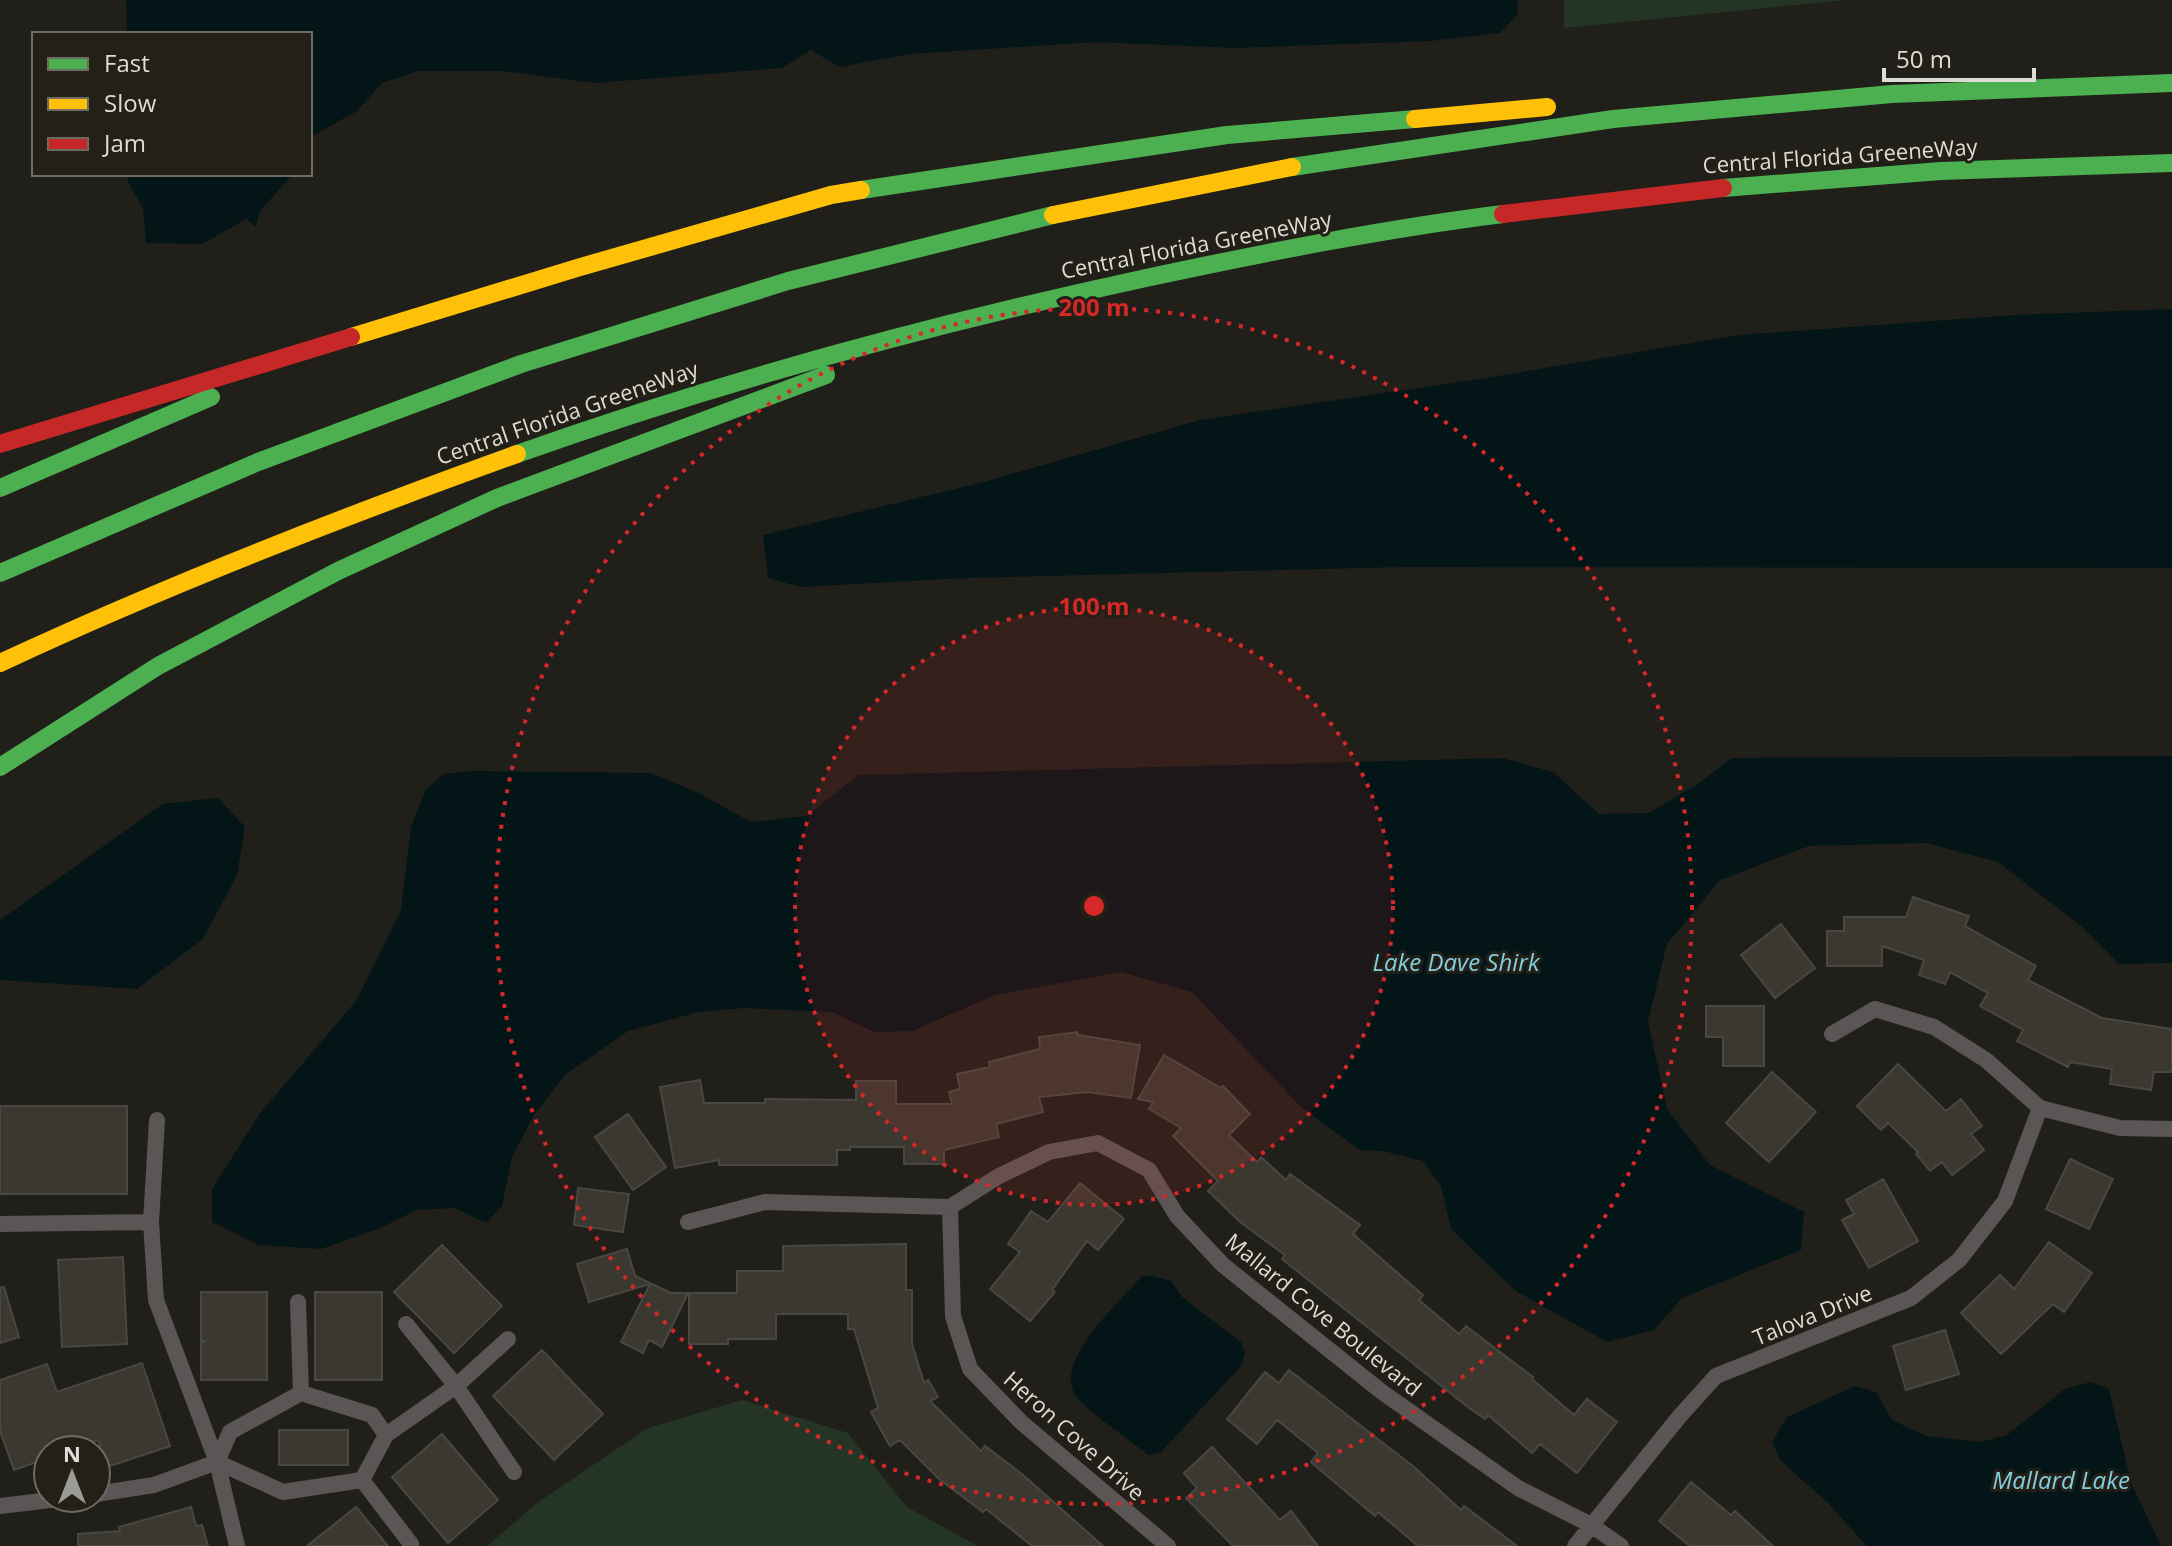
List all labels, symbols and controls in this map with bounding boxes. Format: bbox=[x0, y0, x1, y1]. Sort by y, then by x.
legend bbox=[32, 32, 312, 176]
scale bar bbox=[1884, 32, 2034, 82]
text: 50 m bbox=[1896, 42, 1952, 75]
text: Fast bbox=[104, 46, 150, 79]
text: Slow bbox=[104, 86, 157, 119]
text: Jam bbox=[102, 126, 146, 159]
street label: Central Florida GreeneWay bbox=[1702, 130, 1979, 180]
street label: Central Florida GreeneWay bbox=[1058, 203, 1335, 285]
text: 200 m bbox=[1059, 290, 1129, 323]
street label: Central Florida GreeneWay bbox=[432, 353, 703, 471]
text: 100 m bbox=[1059, 589, 1129, 622]
centre of rings bbox=[1080, 892, 1108, 920]
water label: Lake Dave Shirk bbox=[1372, 945, 1541, 978]
street label: Mallard Cove Boulevard bbox=[1220, 1226, 1428, 1402]
street label: Talova Drive bbox=[1748, 1277, 1876, 1351]
street label: Heron Cove Drive bbox=[998, 1364, 1152, 1506]
north arrow bbox=[32, 1434, 112, 1514]
text: N bbox=[63, 1438, 81, 1468]
water label: Mallard Lake bbox=[1992, 1463, 2130, 1496]

